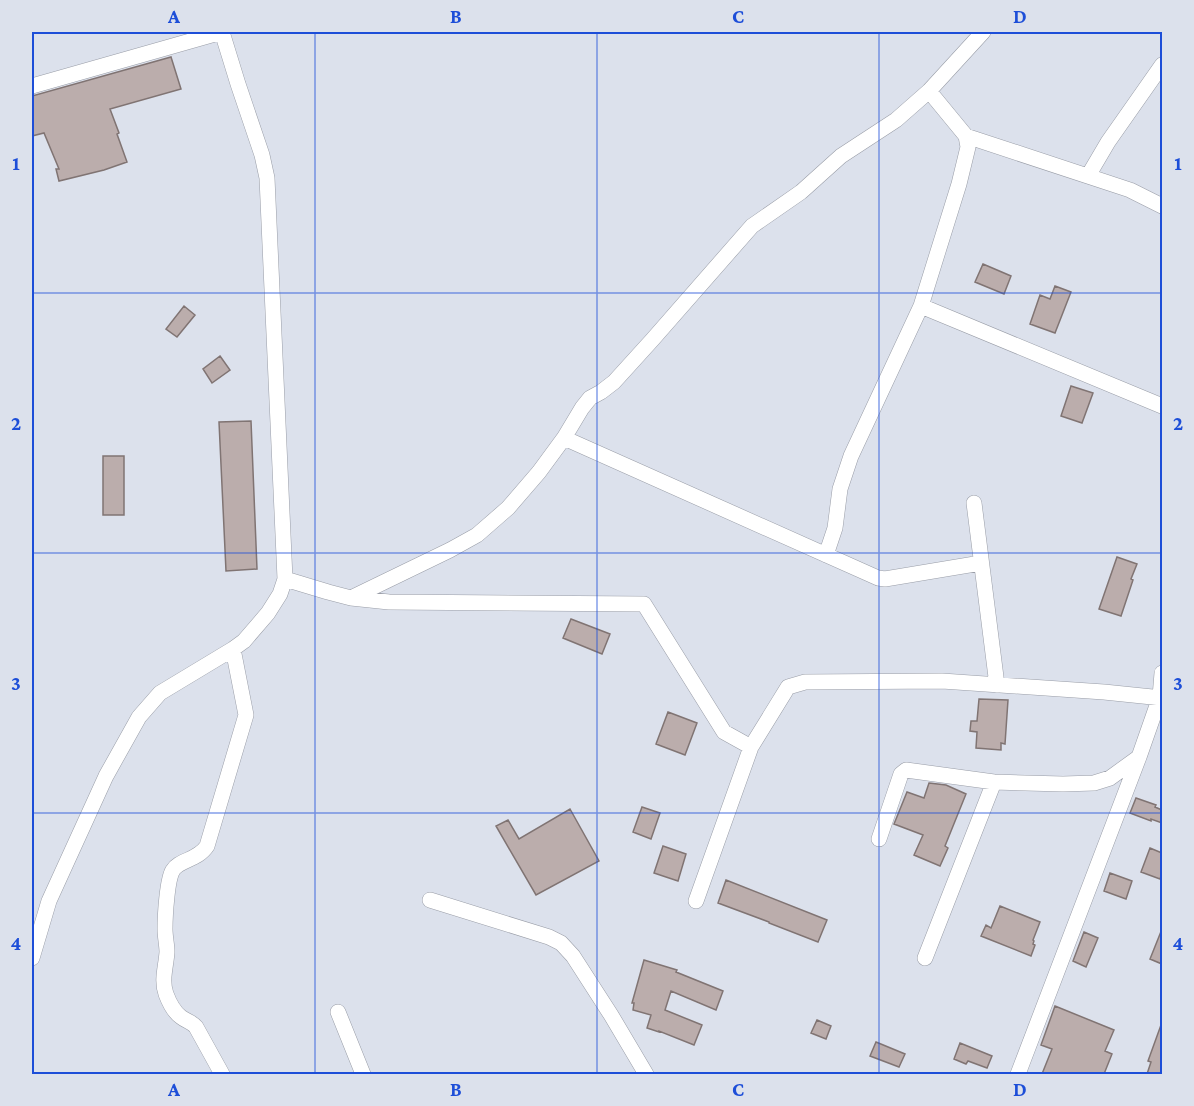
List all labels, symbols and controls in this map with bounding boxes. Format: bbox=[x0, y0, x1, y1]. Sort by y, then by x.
text: A bbox=[167, 5, 181, 27]
text: B bbox=[450, 5, 462, 27]
text: C bbox=[732, 5, 744, 27]
text: D bbox=[1013, 5, 1027, 27]
text: 1 bbox=[12, 152, 20, 174]
text: 1 bbox=[1174, 152, 1182, 174]
text: 2 bbox=[11, 412, 21, 434]
text: 2 bbox=[1173, 412, 1183, 434]
text: 3 bbox=[11, 672, 21, 694]
text: 3 bbox=[1173, 672, 1183, 694]
text: 4 bbox=[11, 932, 22, 954]
text: 4 bbox=[1173, 932, 1184, 954]
text: A bbox=[167, 1078, 181, 1100]
text: B bbox=[450, 1078, 462, 1100]
text: C bbox=[732, 1078, 744, 1100]
text: D bbox=[1013, 1078, 1027, 1100]

